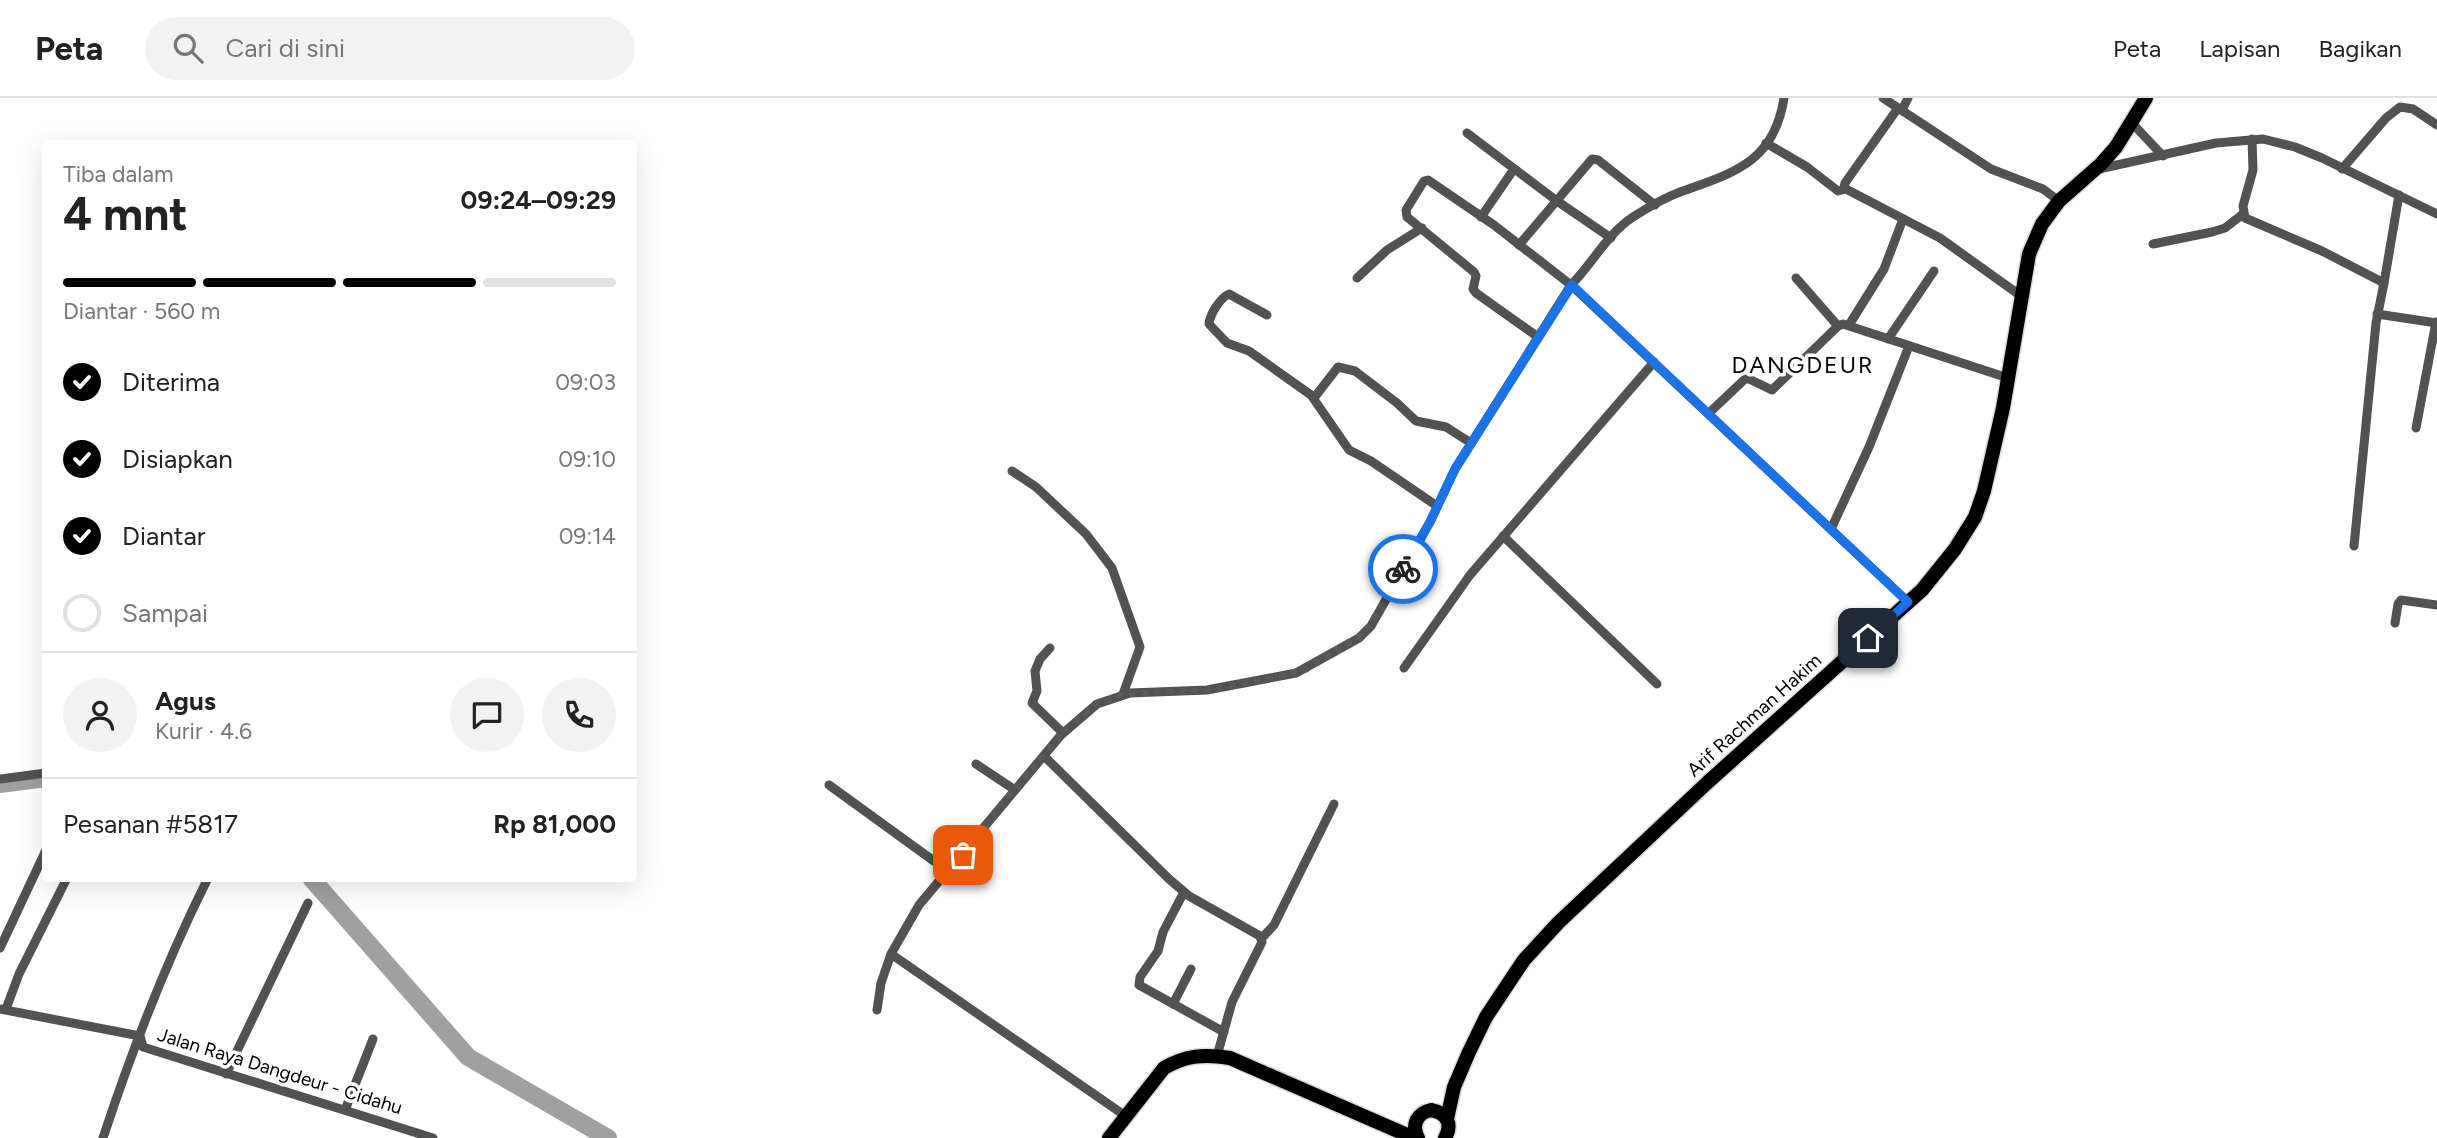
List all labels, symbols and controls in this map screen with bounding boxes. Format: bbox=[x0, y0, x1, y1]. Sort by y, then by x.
search box bbox=[145, 17, 635, 80]
text: Peta bbox=[35, 29, 103, 68]
icon: search bbox=[169, 29, 207, 67]
text: Cari di sini bbox=[225, 32, 345, 64]
text: Peta bbox=[2113, 34, 2161, 63]
text: Lapisan bbox=[2199, 34, 2280, 63]
text: Bagikan bbox=[2318, 34, 2402, 63]
text: Tiba dalam bbox=[63, 160, 174, 188]
text: 09:24–09:29 bbox=[461, 184, 616, 216]
text: 4 mnt bbox=[63, 186, 188, 242]
text: Diantar · 560 m bbox=[63, 297, 220, 325]
district label: DANGDEUR bbox=[1732, 351, 1874, 379]
icon: check bbox=[63, 363, 101, 401]
text: Diterima bbox=[122, 366, 220, 398]
text: 09:03 bbox=[555, 368, 616, 396]
icon: check bbox=[63, 440, 101, 478]
text: Disiapkan bbox=[122, 443, 233, 475]
text: 09:10 bbox=[558, 445, 616, 473]
icon: check bbox=[63, 517, 101, 555]
text: Diantar bbox=[122, 520, 206, 552]
text: 09:14 bbox=[559, 522, 616, 550]
courier bbox=[1368, 534, 1438, 604]
icon: bike bbox=[1384, 550, 1422, 588]
text: Sampai bbox=[122, 597, 208, 629]
pin bbox=[1838, 608, 1898, 668]
icon: home bbox=[1849, 619, 1887, 657]
street label: Arif Rachman Hakim bbox=[1682, 649, 1826, 781]
button: person bbox=[63, 678, 137, 752]
button: chat bbox=[450, 678, 524, 752]
button: phone bbox=[542, 678, 616, 752]
text: Agus bbox=[155, 685, 216, 717]
text: Kurir · 4.6 bbox=[155, 717, 252, 745]
text: Pesanan #5817 bbox=[63, 808, 238, 840]
text: Rp 81,000 bbox=[493, 808, 616, 840]
pin bbox=[933, 825, 993, 885]
icon: bag bbox=[944, 836, 982, 874]
street label: Jalan Raya Dangdeur - Cidahu bbox=[155, 1023, 405, 1119]

